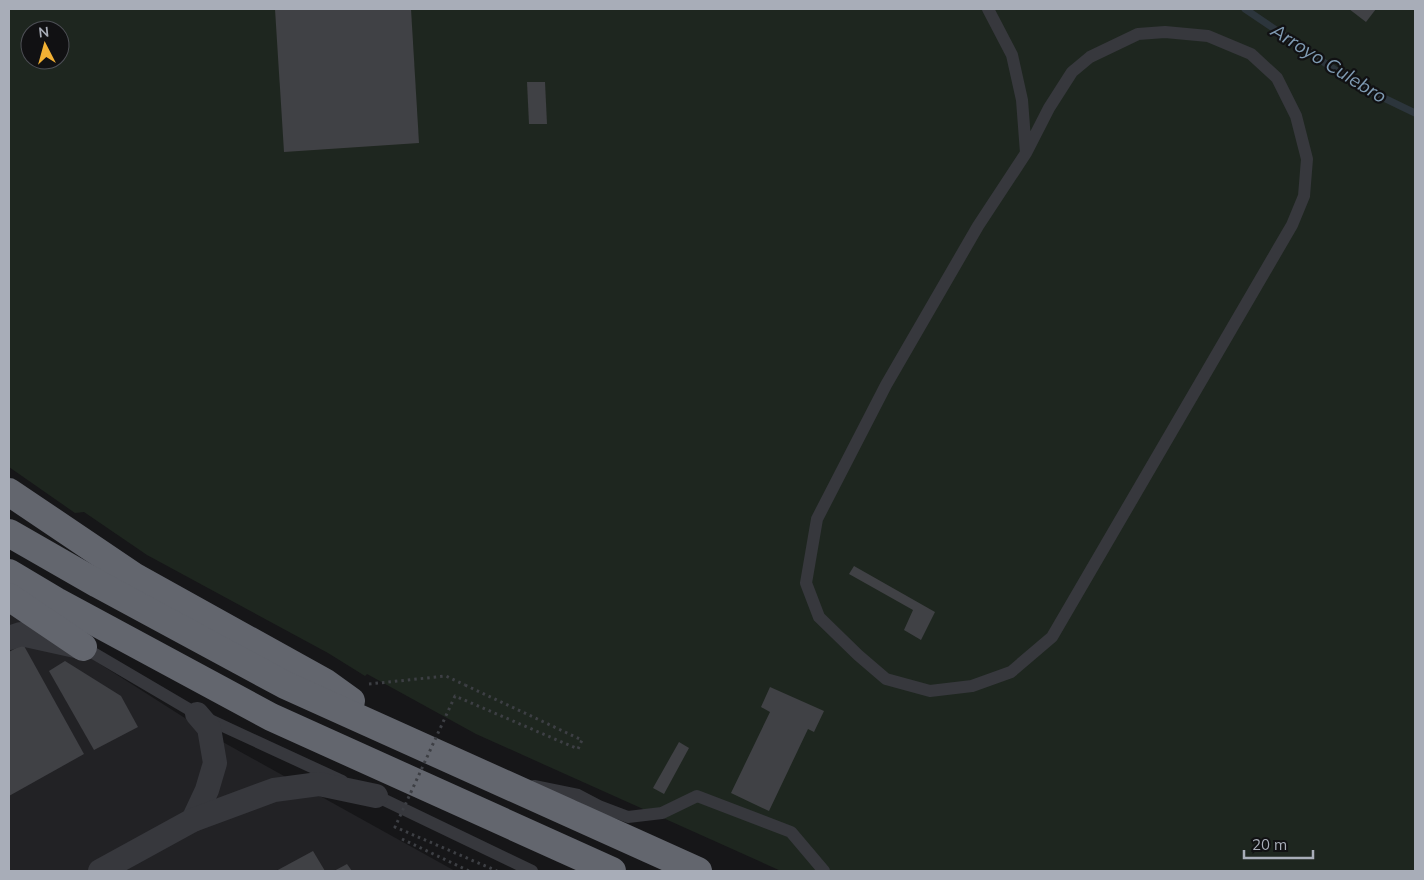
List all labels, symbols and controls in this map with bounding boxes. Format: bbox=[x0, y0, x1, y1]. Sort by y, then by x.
water label: Arroyo Culebro bbox=[1266, 17, 1391, 108]
north arrow bbox=[20, 20, 70, 70]
text: N bbox=[37, 23, 50, 42]
scale bar bbox=[1244, 828, 1313, 860]
text: 20 m bbox=[1252, 835, 1287, 854]

